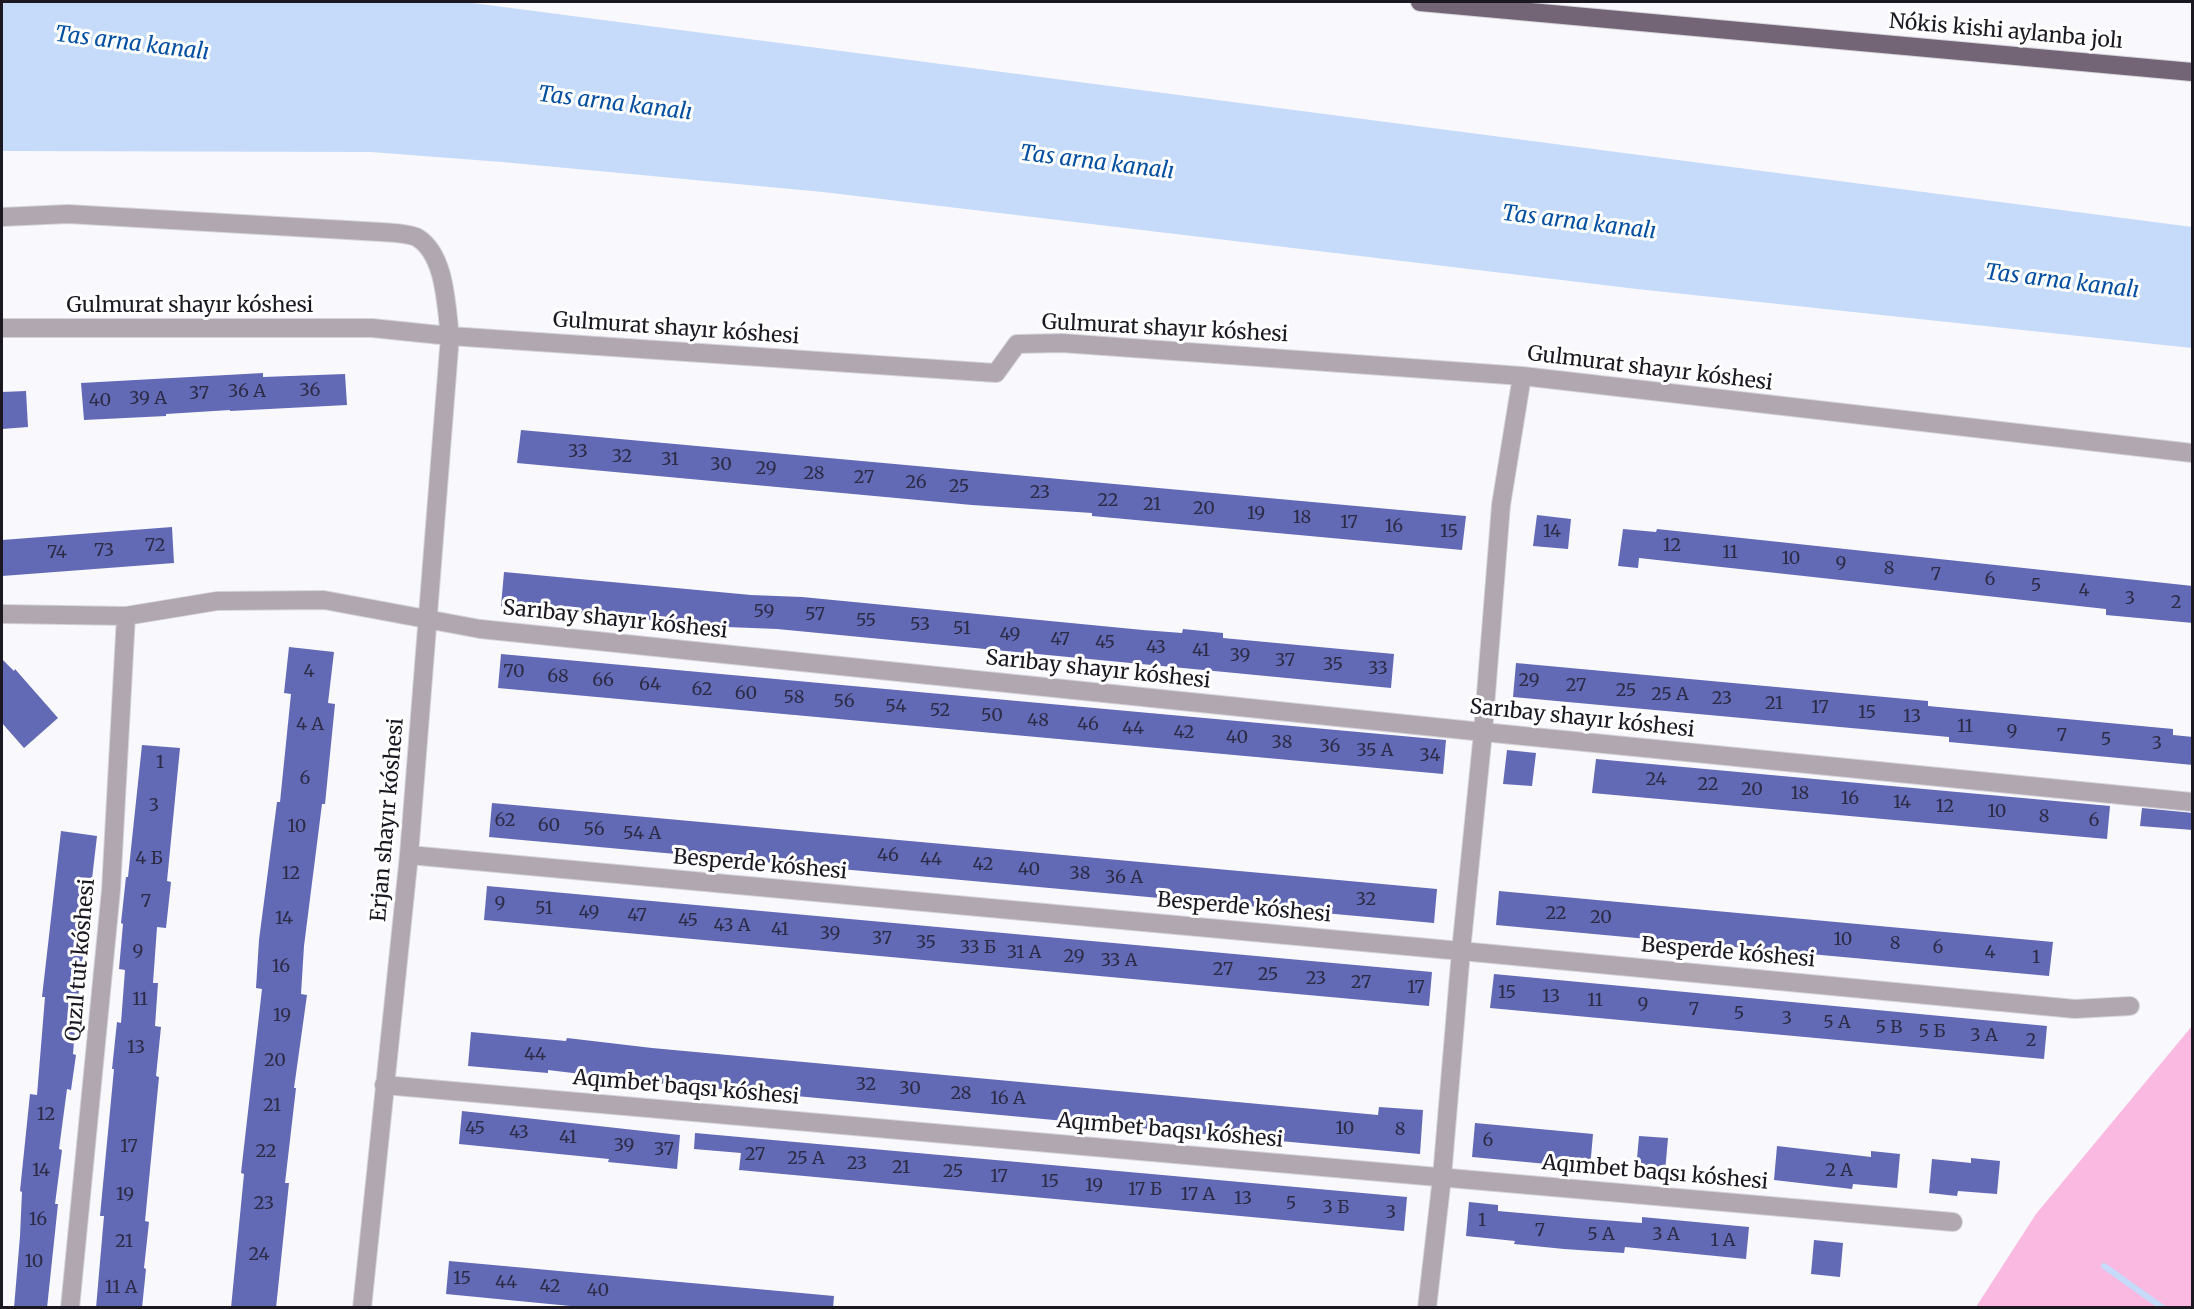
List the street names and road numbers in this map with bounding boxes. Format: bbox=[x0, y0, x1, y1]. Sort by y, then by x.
street label: Nókis kishi aylanba jolı bbox=[1888, 9, 2124, 55]
street label: Gulmurat shayır kóshesi bbox=[67, 293, 313, 319]
street label: Gulmurat shayır kóshesi bbox=[552, 308, 800, 350]
street label: Gulmurat shayır kóshesi bbox=[1041, 310, 1289, 348]
street label: Gulmurat shayır kóshesi bbox=[1526, 341, 1774, 397]
street label: Sarıbay shayır kóshesi bbox=[501, 596, 729, 644]
street label: Sarıbay shayır kóshesi bbox=[984, 646, 1212, 694]
street label: Sarıbay shayır kóshesi bbox=[1468, 695, 1696, 743]
street label: Erjan shayır kóshesi bbox=[367, 717, 409, 923]
street label: Besperde kóshesi bbox=[672, 845, 848, 885]
street label: Qızıl tut kóshesi bbox=[61, 878, 101, 1042]
street label: Besperde kóshesi bbox=[1156, 888, 1332, 928]
street label: Besperde kóshesi bbox=[1640, 933, 1816, 973]
street label: Aqımbet baqsı kóshesi bbox=[572, 1066, 800, 1110]
street label: Aqımbet baqsı kóshesi bbox=[1056, 1109, 1284, 1153]
street label: Aqımbet baqsı kóshesi bbox=[1541, 1151, 1769, 1195]

